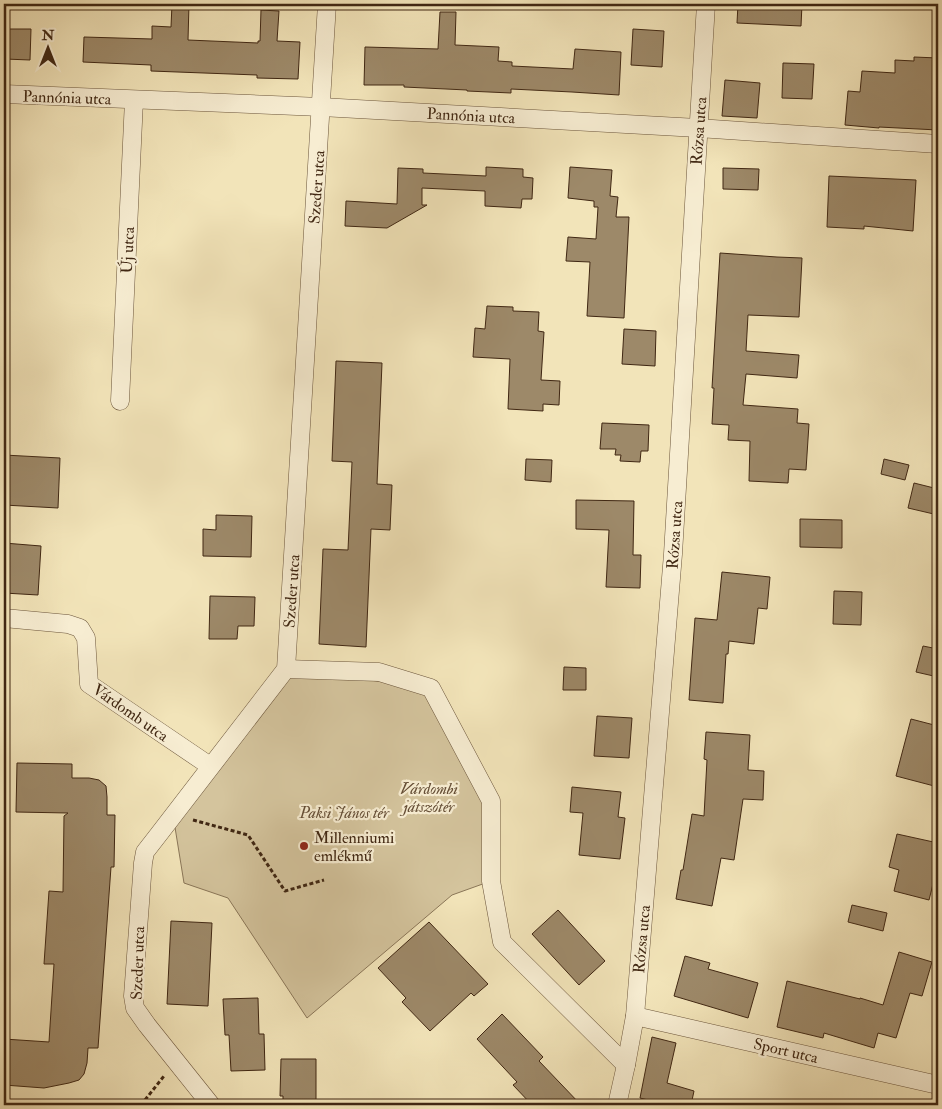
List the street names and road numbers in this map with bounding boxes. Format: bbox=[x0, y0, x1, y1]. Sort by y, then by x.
street label: Pannónia utca bbox=[22, 86, 112, 110]
street label: Rózsa utca bbox=[687, 96, 711, 166]
street label: Pannónia utca bbox=[426, 104, 516, 128]
street label: Szeder utca bbox=[304, 149, 330, 224]
street label: Új utca bbox=[116, 226, 139, 274]
street label: Rózsa utca bbox=[663, 500, 687, 570]
street label: Szeder utca bbox=[279, 553, 305, 628]
street label: Várdomb utca bbox=[89, 679, 173, 746]
street label: Rózsa utca bbox=[629, 904, 655, 974]
street label: Szeder utca bbox=[127, 925, 149, 1000]
street label: Sport utca bbox=[751, 1034, 820, 1069]

